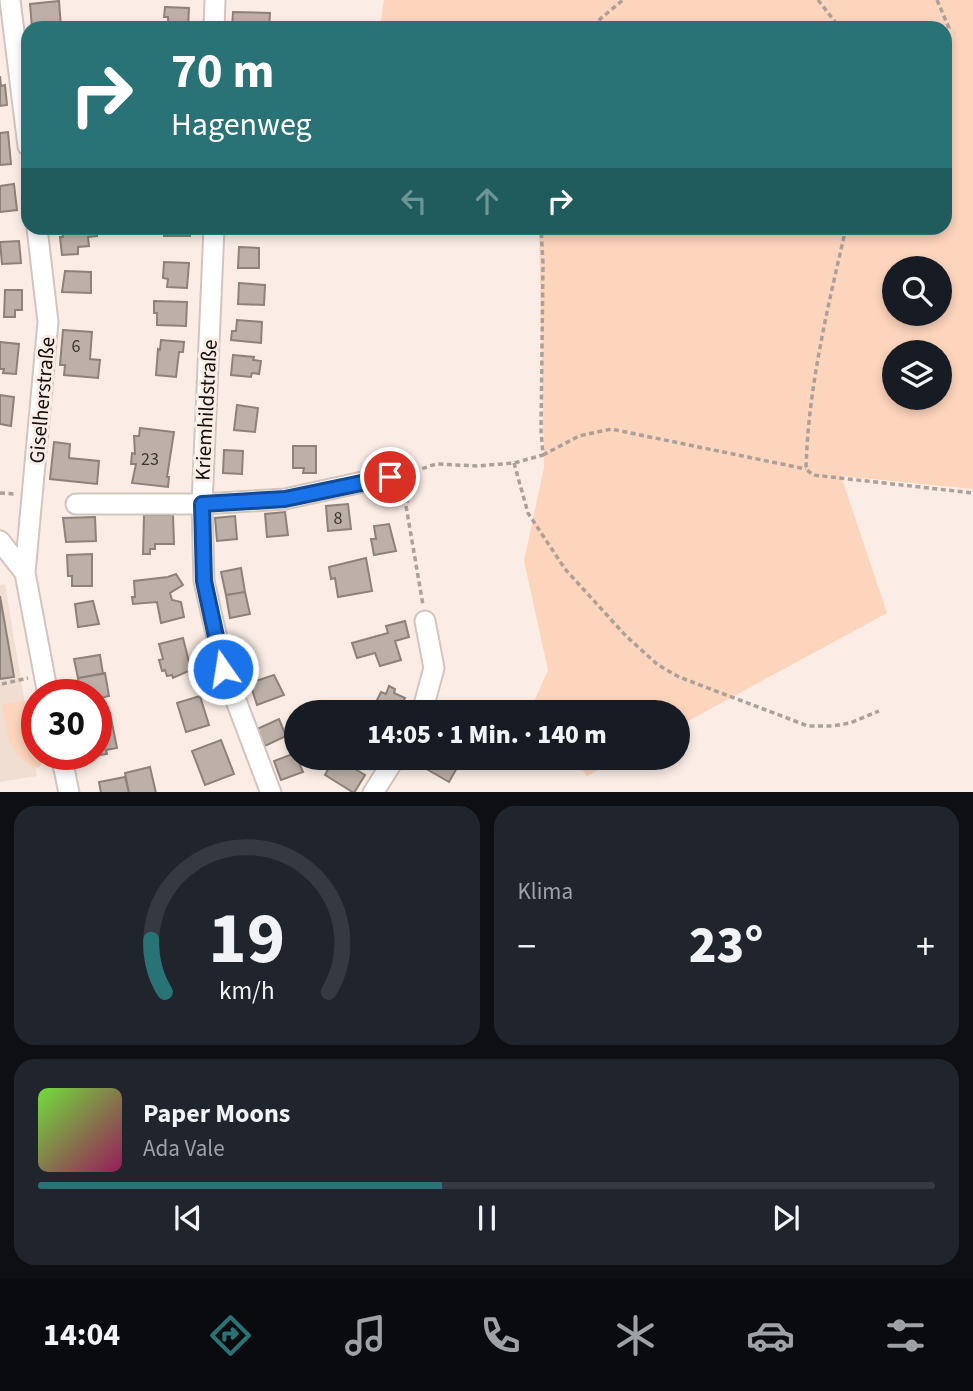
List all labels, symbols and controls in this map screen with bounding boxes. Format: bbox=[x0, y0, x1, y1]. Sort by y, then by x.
text: 70 m bbox=[171, 37, 275, 107]
icon: right bbox=[56, 49, 147, 140]
text: Hagenweg bbox=[171, 102, 312, 148]
icon: left bbox=[395, 182, 433, 220]
icon: ahead bbox=[468, 182, 506, 220]
icon: right bbox=[541, 182, 579, 220]
map controls bbox=[882, 256, 952, 410]
button: search bbox=[882, 256, 952, 326]
house number: 6 bbox=[72, 334, 81, 359]
street label: Giselherstraße bbox=[22, 335, 62, 465]
street label: Kriemhildstraße bbox=[187, 339, 225, 481]
button: layers bbox=[882, 340, 952, 410]
house number: 23 bbox=[141, 447, 159, 472]
pin bbox=[360, 447, 420, 507]
icon: arrive bbox=[371, 458, 409, 496]
house number: 8 bbox=[334, 506, 343, 531]
position arrow bbox=[186, 632, 260, 706]
speed limit sign: 30 bbox=[21, 679, 112, 770]
text: 14:05 · 1 Min. · 140 m bbox=[367, 716, 607, 753]
text: Klima bbox=[518, 875, 573, 908]
text: 19 bbox=[208, 887, 285, 991]
text: 23° bbox=[689, 909, 764, 983]
text: − bbox=[518, 920, 536, 974]
text: + bbox=[916, 920, 935, 974]
text: km/h bbox=[219, 972, 275, 1008]
text: Paper Moons bbox=[143, 1095, 290, 1132]
text: Ada Vale bbox=[143, 1132, 225, 1165]
icon: previous bbox=[169, 1199, 207, 1237]
icon: pause bbox=[468, 1199, 506, 1237]
icon: next bbox=[767, 1199, 805, 1237]
icon: directions bbox=[206, 1311, 255, 1360]
icon: music bbox=[341, 1311, 390, 1360]
icon: phone bbox=[476, 1311, 525, 1360]
icon: climate bbox=[611, 1311, 660, 1360]
icon: car bbox=[746, 1311, 795, 1360]
icon: filters bbox=[881, 1311, 930, 1360]
text: 14:04 bbox=[43, 1312, 120, 1358]

